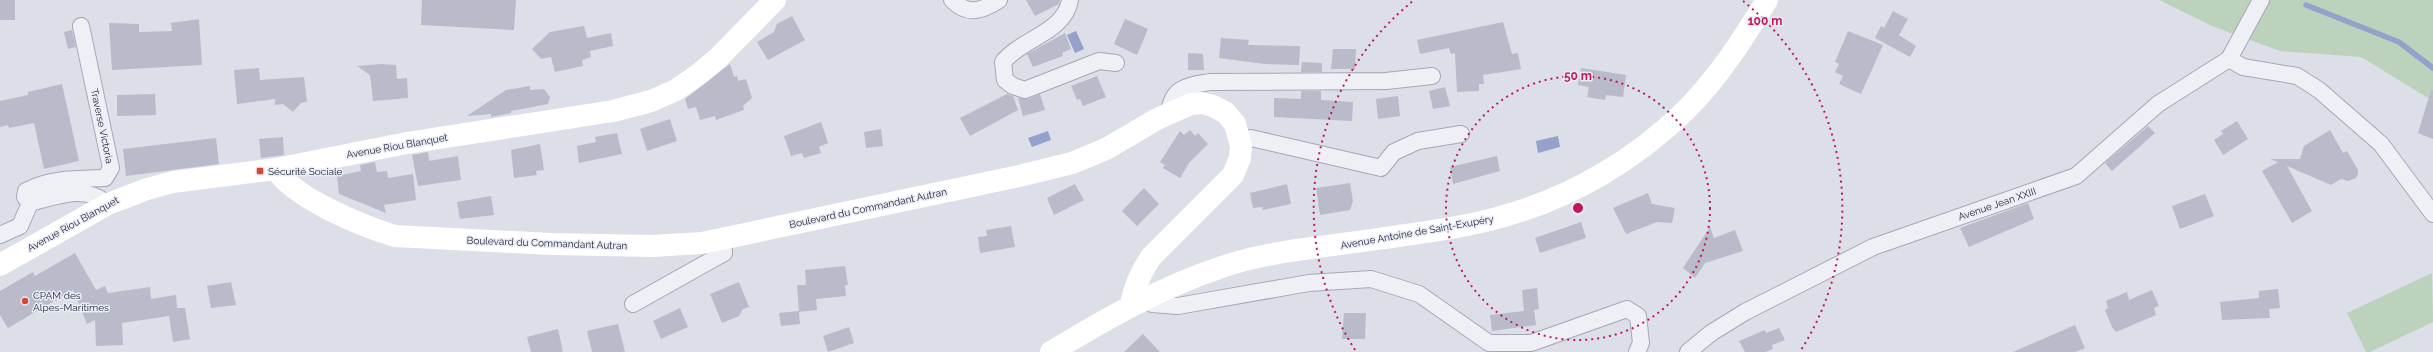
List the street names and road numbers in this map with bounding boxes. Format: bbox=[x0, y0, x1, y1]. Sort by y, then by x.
street label: Traverse Victoria bbox=[89, 88, 115, 164]
street label: Avenue Riou Blanquet bbox=[345, 132, 449, 160]
street label: Avenue Jean XXIII bbox=[1957, 185, 2037, 223]
street label: Boulevard du Commandant Autran bbox=[788, 186, 948, 230]
street label: Avenue Riou Blanquet bbox=[25, 194, 121, 254]
street label: Avenue Antoine de Saint-Exupéry bbox=[1340, 213, 1495, 251]
street label: Boulevard du Commandant Autran bbox=[466, 235, 628, 251]

